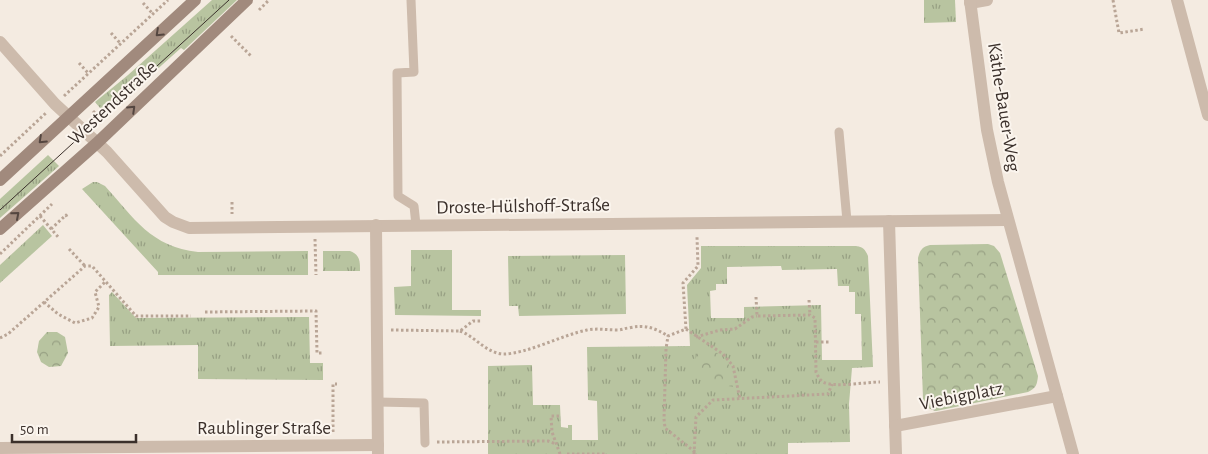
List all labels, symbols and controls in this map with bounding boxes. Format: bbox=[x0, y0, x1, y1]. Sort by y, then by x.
one-way arrow bbox=[156, 27, 165, 36]
street label: Käthe-Bauer-Weg bbox=[984, 42, 1023, 174]
street label: Westendstraße bbox=[65, 58, 161, 149]
one-way arrow bbox=[126, 106, 135, 115]
one-way arrow bbox=[39, 134, 48, 143]
street label: Droste-Hülshoff-Straße bbox=[436, 195, 610, 218]
one-way arrow bbox=[11, 211, 20, 220]
street label: Viebigplatz bbox=[918, 379, 1005, 414]
scale bar bbox=[12, 412, 136, 444]
street label: Raublinger Straße bbox=[197, 419, 331, 438]
text: 50 m bbox=[20, 422, 49, 437]

